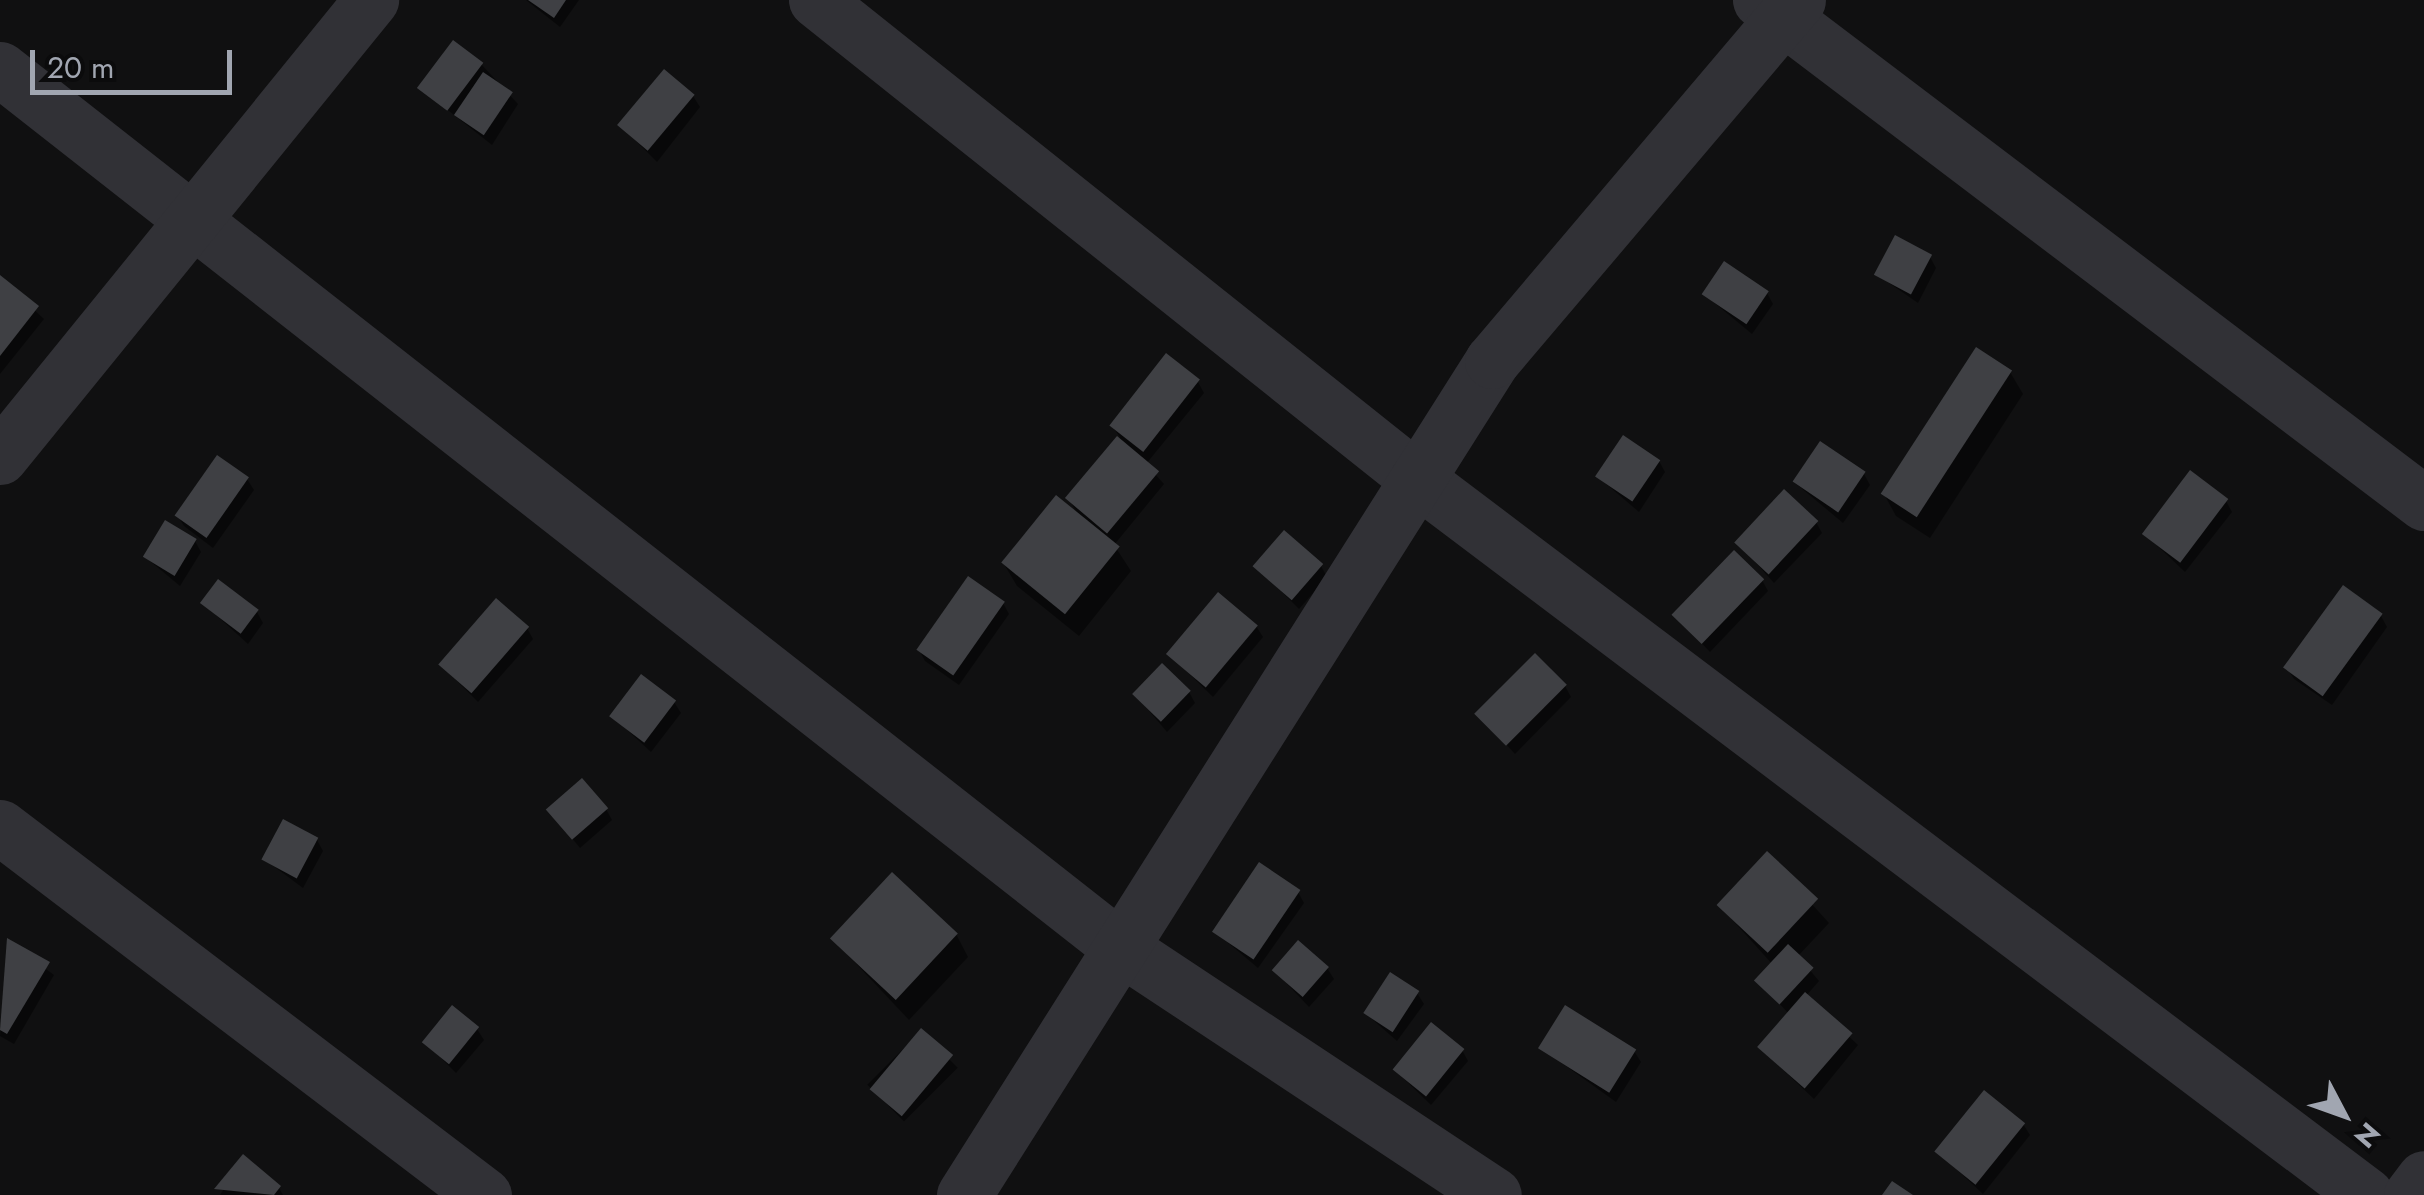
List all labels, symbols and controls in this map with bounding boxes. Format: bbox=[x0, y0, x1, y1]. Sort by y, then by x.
scale bar bbox=[35, 30, 238, 92]
text: 20 m bbox=[47, 46, 114, 89]
north arrow bbox=[2294, 1065, 2394, 1165]
text: N bbox=[2344, 1113, 2390, 1157]

